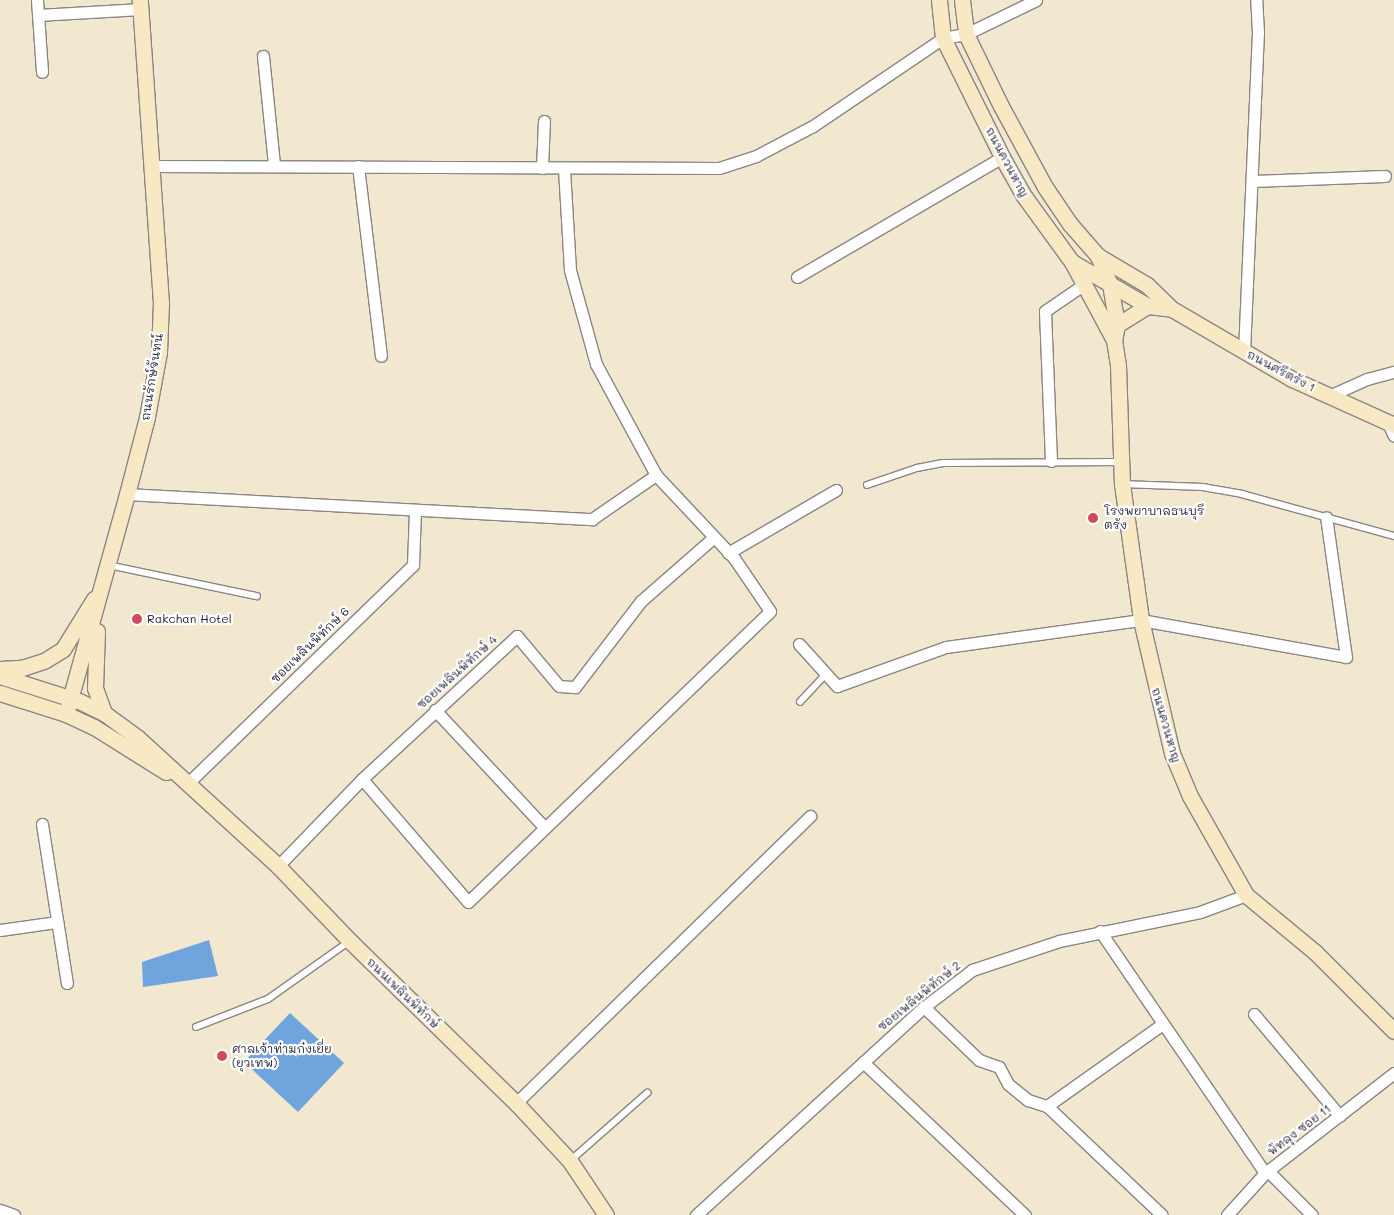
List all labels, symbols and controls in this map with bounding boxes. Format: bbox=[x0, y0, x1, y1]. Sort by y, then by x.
street label: ถนนควนหาญ bbox=[983, 125, 1031, 199]
street label: ถนนรักษ์จันทน์ bbox=[138, 332, 166, 422]
street label: ถนนศรีตรัง 1 bbox=[1244, 347, 1318, 395]
place label: โรงพยาบาลธนบุรี ตรัง bbox=[1104, 504, 1204, 532]
marker: โรงพยาบาลธนบุรี ตรัง bbox=[1086, 511, 1100, 525]
street label: ซอยเพลินพิทักษ์ 6 bbox=[268, 604, 352, 686]
place label: Rakchan Hotel bbox=[147, 612, 232, 626]
marker: Rakchan Hotel bbox=[131, 613, 143, 625]
street label: ซอยเพลินพิทักษ์ 4 bbox=[414, 632, 500, 712]
street label: ถนนควนหาญ bbox=[1148, 686, 1184, 764]
street label: ถนนเพลินพิทักษ์ bbox=[364, 955, 442, 1031]
street label: ซอยเพลินพิทักษ์ 2 bbox=[875, 958, 963, 1034]
place label: ศาลเจ้าท่ามก๋งเยี่ย (ยุวเทพ) bbox=[232, 1042, 332, 1070]
marker: ศาลเจ้าท่ามก๋งเยี่ย (ยุวเทพ) bbox=[216, 1050, 228, 1062]
street label: พัทลุง ซอย 11 bbox=[1264, 1101, 1334, 1159]

